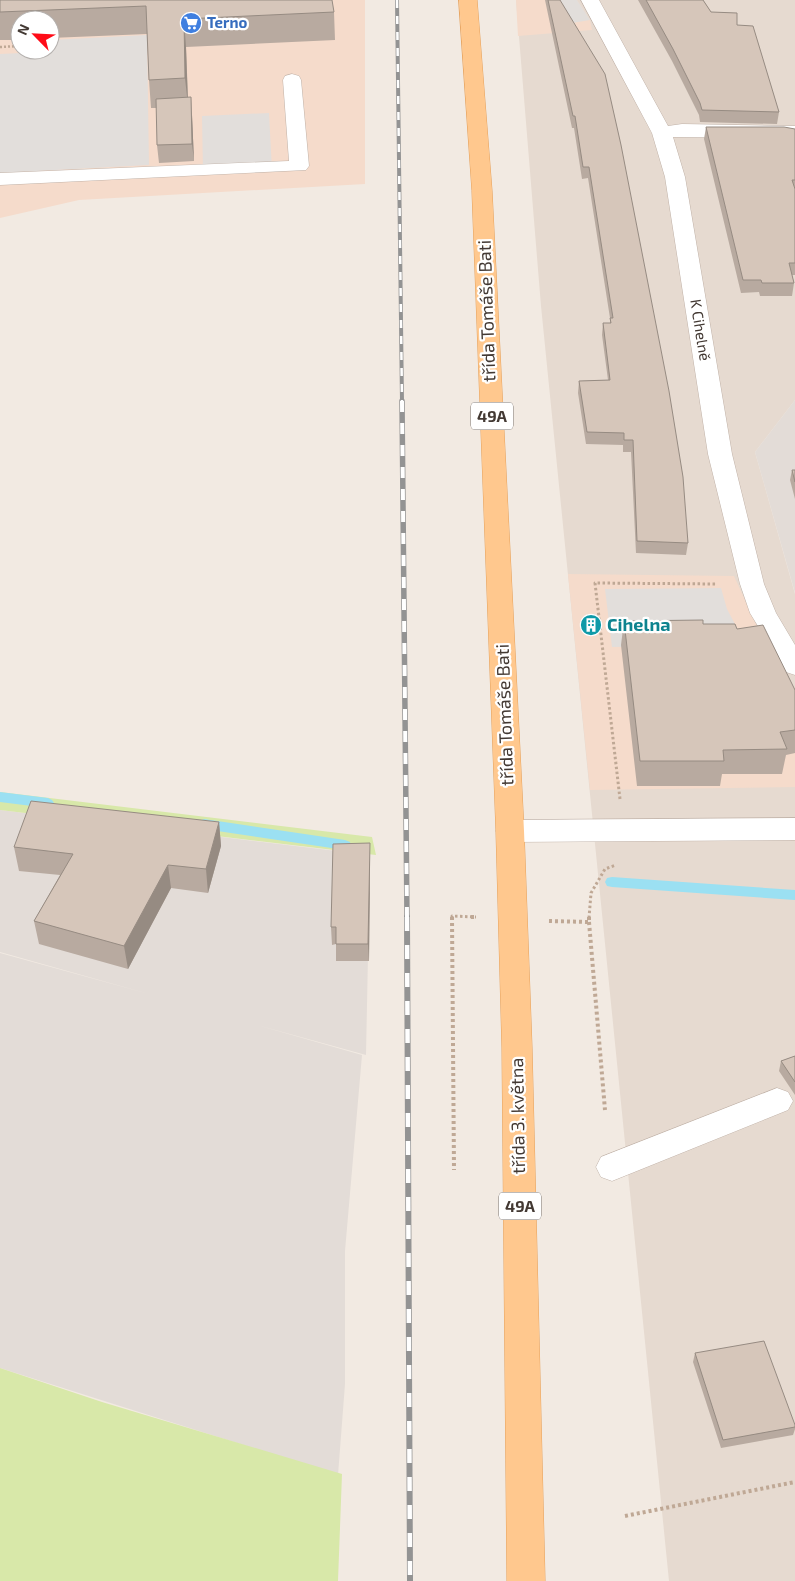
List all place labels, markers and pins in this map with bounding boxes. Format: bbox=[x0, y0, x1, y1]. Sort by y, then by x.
supermarket icon: Terno bbox=[179, 11, 203, 35]
place label: Terno bbox=[207, 13, 247, 31]
building icon: Cihelna bbox=[579, 613, 603, 637]
place label: Cihelna bbox=[607, 613, 671, 635]

